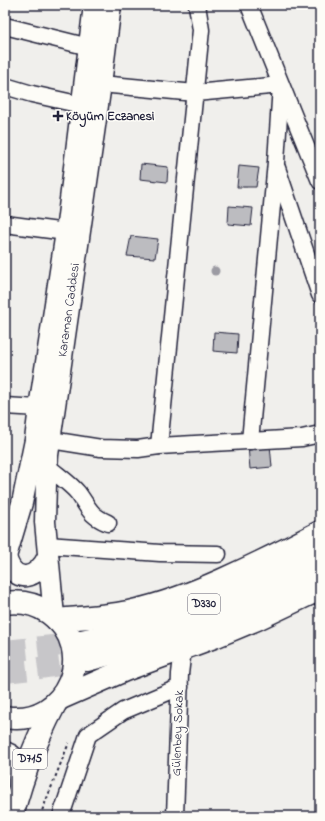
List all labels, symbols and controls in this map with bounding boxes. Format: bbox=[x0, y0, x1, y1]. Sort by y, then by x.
place label: Köyüm Eczanesi bbox=[66, 107, 154, 128]
marker: Köyüm Eczanesi bbox=[53, 111, 63, 121]
street label: Karaman Caddesi bbox=[53, 262, 85, 358]
road number: D330 bbox=[188, 594, 220, 614]
street label: Gülenbey Sokak bbox=[167, 689, 190, 776]
road number: D715 bbox=[13, 749, 47, 769]

